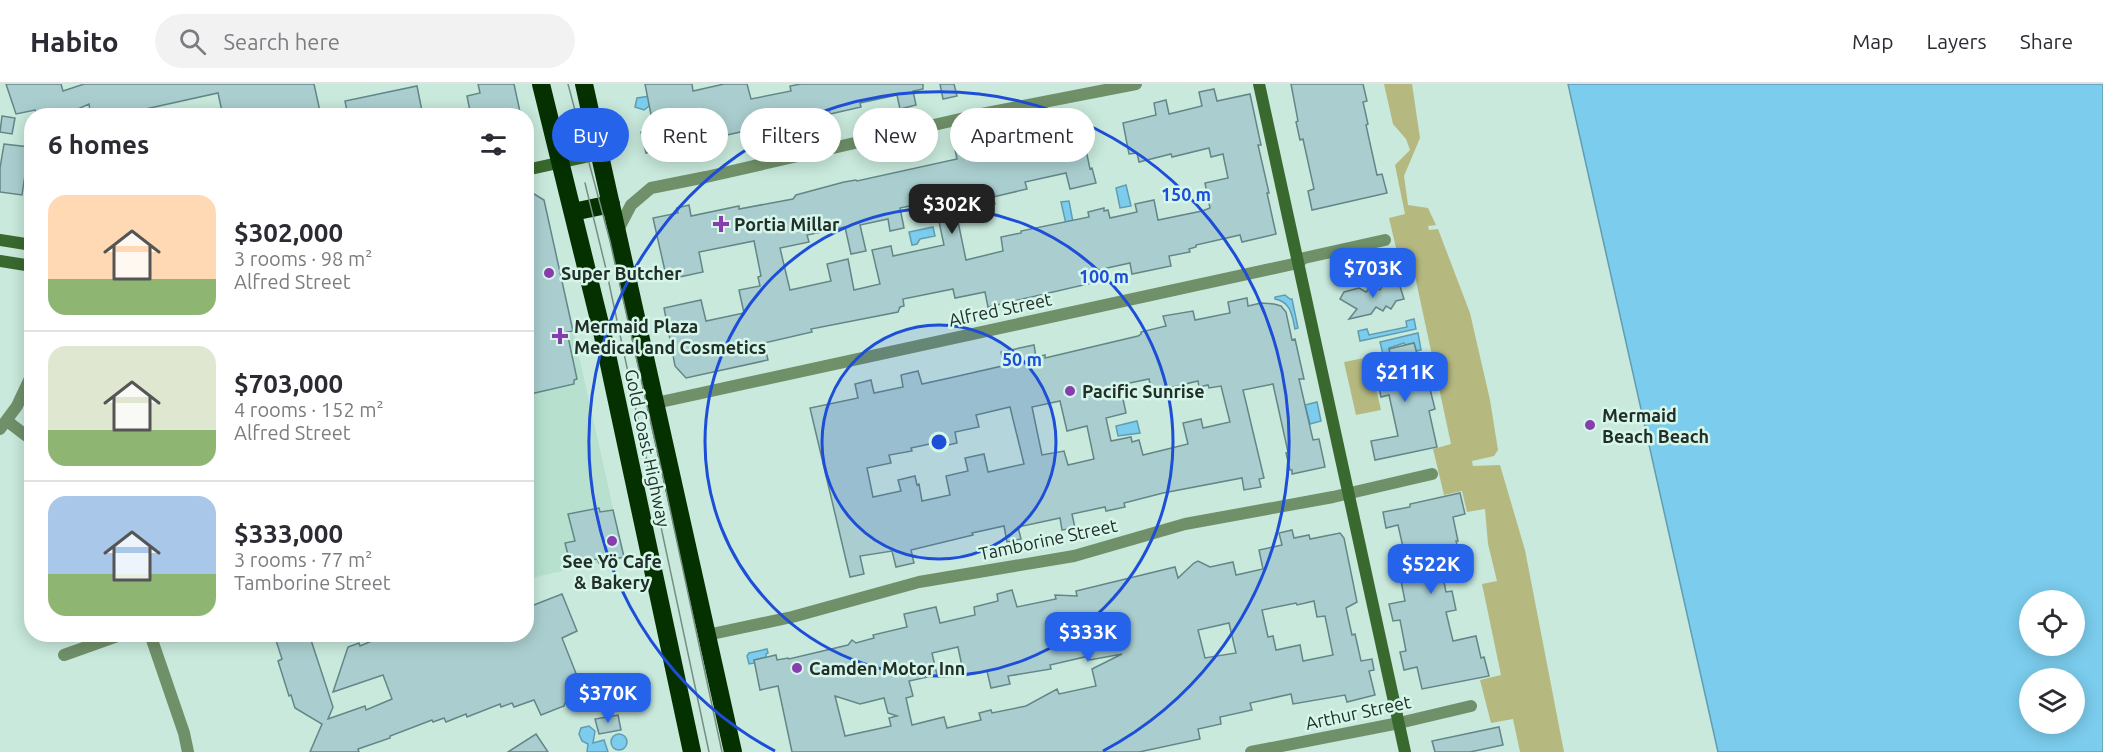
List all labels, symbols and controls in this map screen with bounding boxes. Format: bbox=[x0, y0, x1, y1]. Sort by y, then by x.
search box bbox=[155, 14, 575, 68]
icon: search bbox=[176, 25, 209, 58]
text: Habito bbox=[30, 26, 119, 57]
text: Search here bbox=[224, 29, 340, 54]
text: Map bbox=[1852, 29, 1893, 53]
text: Layers bbox=[1926, 29, 1987, 53]
text: Share bbox=[2020, 29, 2073, 53]
chip: Buy bbox=[552, 108, 629, 162]
chip: Rent bbox=[641, 108, 728, 162]
chip: Filters bbox=[740, 108, 841, 162]
chip: New bbox=[853, 108, 938, 162]
chip: Apartment bbox=[950, 108, 1095, 162]
icon: filters bbox=[477, 128, 510, 161]
text: 6 homes bbox=[48, 130, 149, 159]
pin: $302K bbox=[910, 184, 994, 235]
text: 150 m bbox=[1161, 184, 1211, 204]
text: $302K bbox=[923, 192, 981, 215]
place label: Portia Millar bbox=[734, 214, 840, 234]
marker: Portia Millar bbox=[712, 215, 730, 233]
text: $302,000 bbox=[234, 218, 343, 247]
icon: home bbox=[96, 219, 168, 291]
text: 3 rooms · 98 m² bbox=[234, 247, 372, 270]
pin: $703K bbox=[1331, 248, 1415, 299]
text: $703K bbox=[1344, 256, 1402, 279]
place label: Super Butcher bbox=[561, 263, 682, 283]
marker: Super Butcher bbox=[542, 266, 556, 280]
text: 100 m bbox=[1079, 266, 1129, 286]
text: Alfred Street bbox=[234, 270, 351, 293]
street label: Alfred Street bbox=[947, 288, 1053, 330]
place label: Mermaid Plaza Medical and Cosmetics bbox=[574, 316, 766, 357]
marker: Mermaid Plaza Medical and Cosmetics bbox=[551, 327, 569, 345]
text: 50 m bbox=[1002, 349, 1042, 369]
pin: $211K bbox=[1363, 352, 1447, 403]
text: $211K bbox=[1376, 360, 1434, 383]
street label: Gold Coast Highway bbox=[621, 367, 675, 529]
text: $703,000 bbox=[234, 369, 343, 398]
icon: home bbox=[96, 370, 168, 442]
place label: Pacific Sunrise bbox=[1082, 381, 1205, 401]
marker: Pacific Sunrise bbox=[1063, 384, 1077, 398]
text: 4 rooms · 152 m² bbox=[234, 398, 384, 421]
place label: Mermaid Beach Beach bbox=[1602, 405, 1709, 446]
marker: Mermaid Beach Beach bbox=[1583, 418, 1597, 432]
text: Alfred Street bbox=[234, 421, 351, 444]
centre of rings bbox=[929, 432, 949, 452]
street label: Tamborine Street bbox=[977, 515, 1119, 563]
text: $333,000 bbox=[234, 519, 343, 548]
icon: home bbox=[96, 520, 168, 592]
marker: See Yö Cafe & Bakery bbox=[605, 534, 619, 548]
pin: $522K bbox=[1389, 544, 1473, 595]
text: 3 rooms · 77 m² bbox=[234, 548, 372, 571]
place label: See Yö Cafe & Bakery bbox=[562, 551, 662, 592]
text: $522K bbox=[1402, 552, 1460, 575]
text: Tamborine Street bbox=[234, 571, 391, 594]
map controls bbox=[2019, 590, 2085, 734]
button: locate bbox=[2019, 590, 2085, 656]
pin: $333K bbox=[1046, 612, 1130, 663]
text: $333K bbox=[1059, 620, 1117, 643]
place label: Camden Motor Inn bbox=[809, 658, 965, 678]
marker: Camden Motor Inn bbox=[790, 661, 804, 675]
button: layers bbox=[2019, 668, 2085, 734]
pin: $370K bbox=[566, 673, 650, 724]
text: $370K bbox=[579, 681, 637, 704]
street label: Arthur Street bbox=[1303, 691, 1413, 733]

